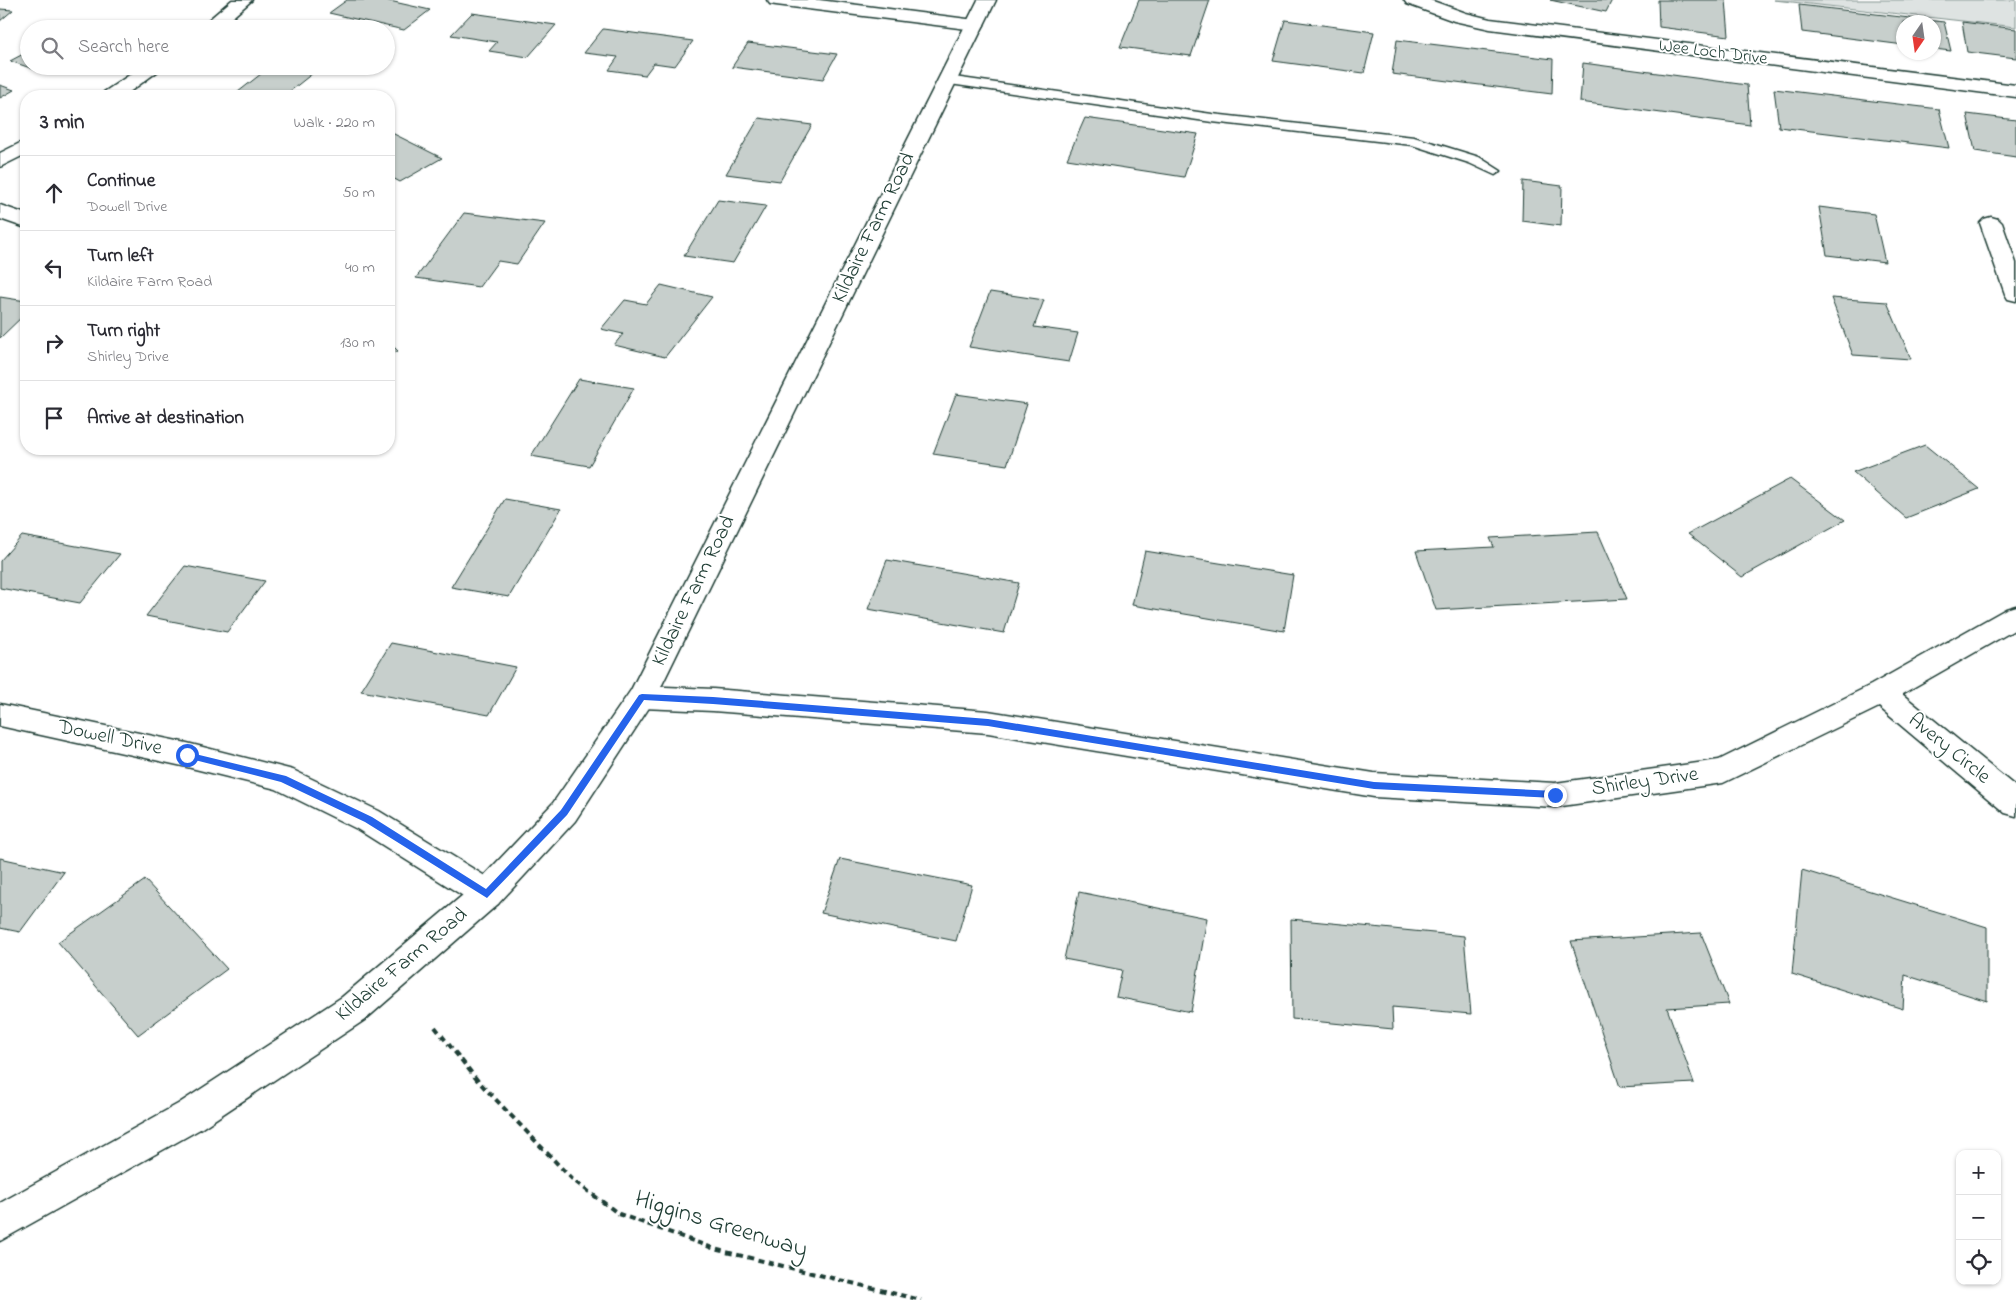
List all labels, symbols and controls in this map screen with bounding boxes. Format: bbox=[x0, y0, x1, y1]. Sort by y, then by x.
north arrow bbox=[1896, 15, 1941, 60]
search box bbox=[20, 20, 395, 75]
street label: Wee Loch Drive bbox=[1657, 33, 1770, 73]
icon: search bbox=[38, 34, 66, 62]
text: Search here bbox=[78, 34, 169, 61]
text: 3 min bbox=[40, 108, 84, 138]
text: Walk · 220 m bbox=[294, 111, 375, 135]
street label: Kildaire Farm Road bbox=[825, 147, 924, 308]
text: Continue bbox=[87, 168, 155, 195]
icon: ahead bbox=[40, 179, 68, 207]
text: 50 m bbox=[343, 181, 375, 205]
text: Dowell Drive bbox=[87, 195, 168, 219]
text: Turn left bbox=[87, 243, 154, 270]
icon: left bbox=[40, 254, 68, 282]
text: 40 m bbox=[345, 256, 375, 280]
text: Kildaire Farm Road bbox=[87, 270, 212, 294]
text: Turn right bbox=[87, 318, 160, 345]
icon: right bbox=[40, 329, 68, 357]
text: 130 m bbox=[340, 331, 375, 355]
text: Shirley Drive bbox=[87, 345, 169, 369]
icon: arrive bbox=[40, 404, 68, 432]
text: Arrive at destination bbox=[87, 405, 244, 432]
street label: Kildaire Farm Road bbox=[645, 510, 744, 671]
street label: Avery Circle bbox=[1900, 706, 1997, 794]
street label: Dowell Drive bbox=[54, 712, 165, 764]
route start bbox=[176, 744, 199, 767]
street label: Shirley Drive bbox=[1590, 760, 1701, 806]
route end bbox=[1544, 784, 1567, 807]
street label: Kildaire Farm Road bbox=[329, 901, 475, 1029]
map controls bbox=[1956, 1150, 2001, 1285]
button: + bbox=[1956, 1150, 2001, 1195]
street label: Higgins Greenway bbox=[630, 1182, 812, 1269]
button: − bbox=[1956, 1195, 2001, 1240]
button: locate bbox=[1956, 1240, 2001, 1285]

